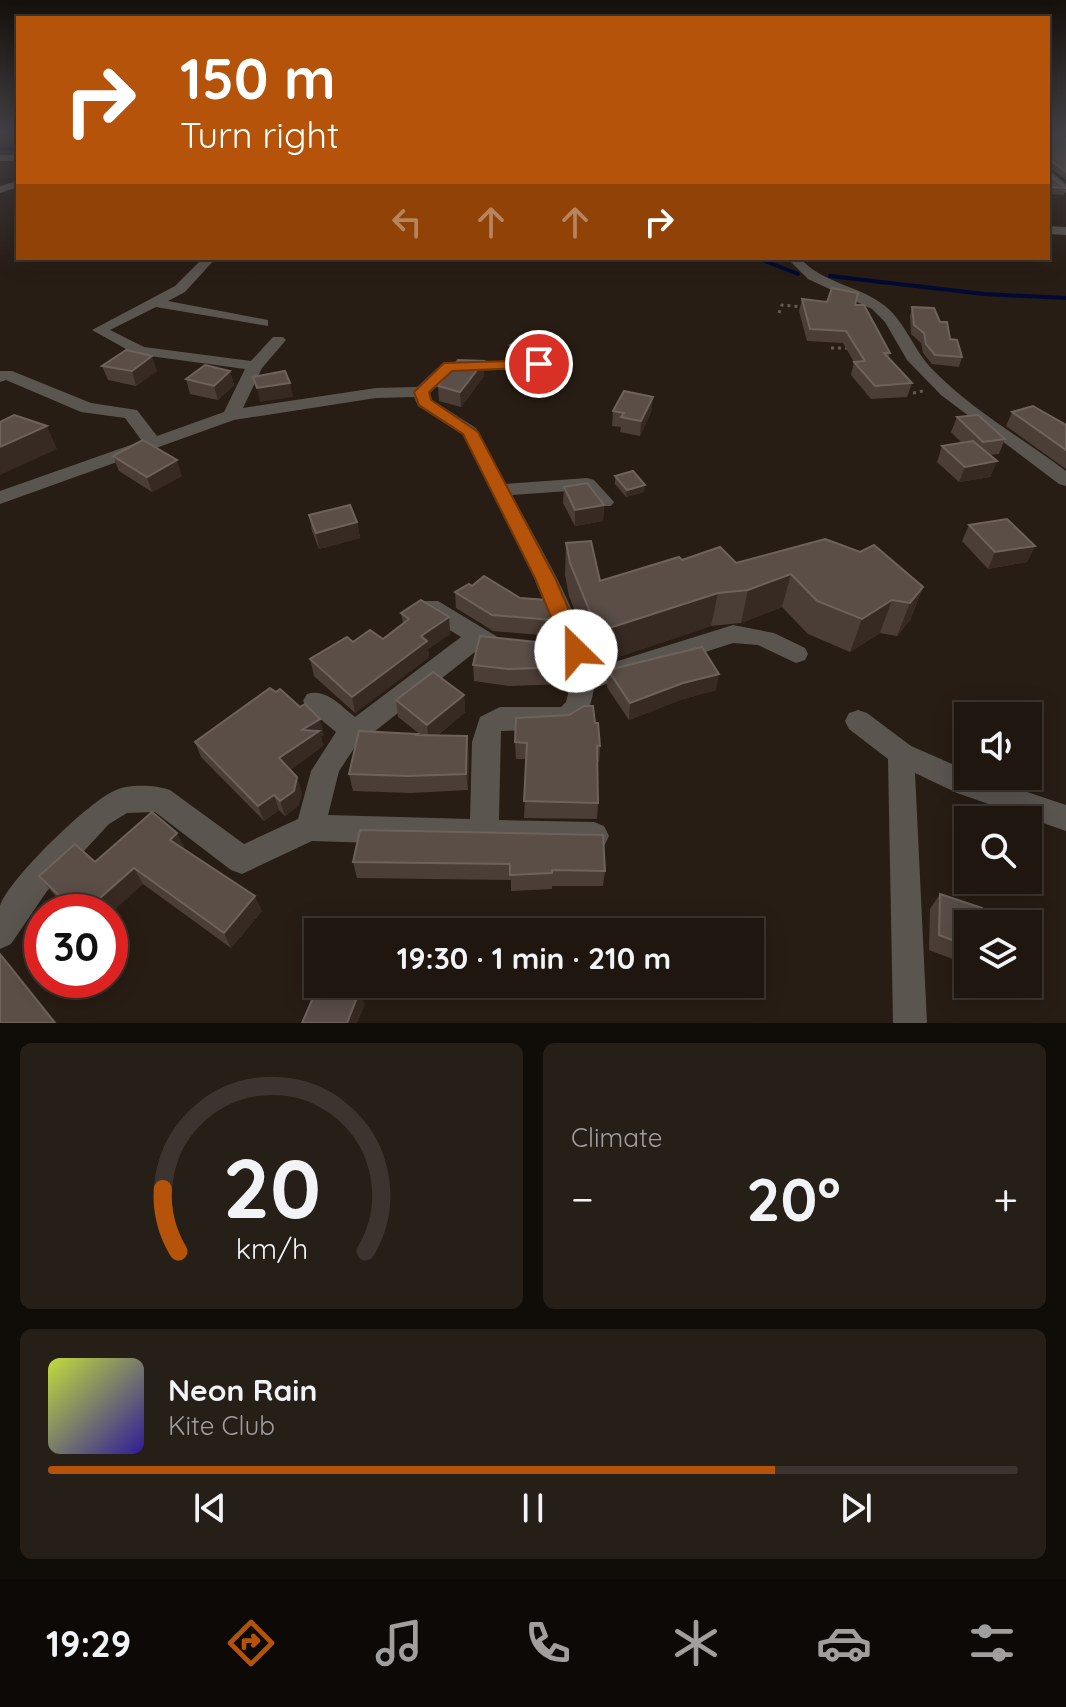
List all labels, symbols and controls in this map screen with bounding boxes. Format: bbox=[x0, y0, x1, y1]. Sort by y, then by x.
text: 150 m bbox=[180, 43, 336, 113]
icon: right bbox=[48, 48, 152, 152]
text: Turn right bbox=[180, 112, 339, 157]
icon: left bbox=[385, 200, 429, 244]
icon: ahead bbox=[469, 200, 513, 244]
icon: ahead bbox=[553, 200, 597, 244]
icon: right bbox=[637, 200, 681, 244]
pin bbox=[505, 330, 573, 398]
icon: arrive bbox=[517, 342, 561, 386]
position arrow bbox=[534, 609, 618, 693]
map controls bbox=[954, 702, 1042, 998]
button: sound bbox=[954, 702, 1042, 790]
button: search bbox=[954, 806, 1042, 894]
speed limit sign: 30 bbox=[24, 894, 128, 998]
button: layers bbox=[954, 910, 1042, 998]
text: 19:30 · 1 min · 210 m bbox=[397, 939, 671, 977]
text: Climate bbox=[571, 1121, 662, 1154]
text: 20 bbox=[222, 1135, 321, 1239]
text: 20° bbox=[746, 1161, 841, 1236]
text: − bbox=[571, 1171, 594, 1226]
text: + bbox=[993, 1171, 1018, 1226]
text: km/h bbox=[235, 1230, 308, 1266]
text: Neon Rain bbox=[168, 1371, 317, 1409]
text: Kite Club bbox=[168, 1409, 275, 1442]
icon: previous bbox=[188, 1486, 232, 1530]
icon: pause bbox=[511, 1486, 555, 1530]
icon: next bbox=[834, 1486, 878, 1530]
icon: directions bbox=[223, 1615, 279, 1671]
icon: music bbox=[371, 1615, 427, 1671]
icon: phone bbox=[520, 1615, 576, 1671]
icon: climate bbox=[668, 1615, 724, 1671]
icon: car bbox=[816, 1615, 872, 1671]
icon: filters bbox=[964, 1615, 1020, 1671]
text: 19:29 bbox=[46, 1621, 131, 1666]

